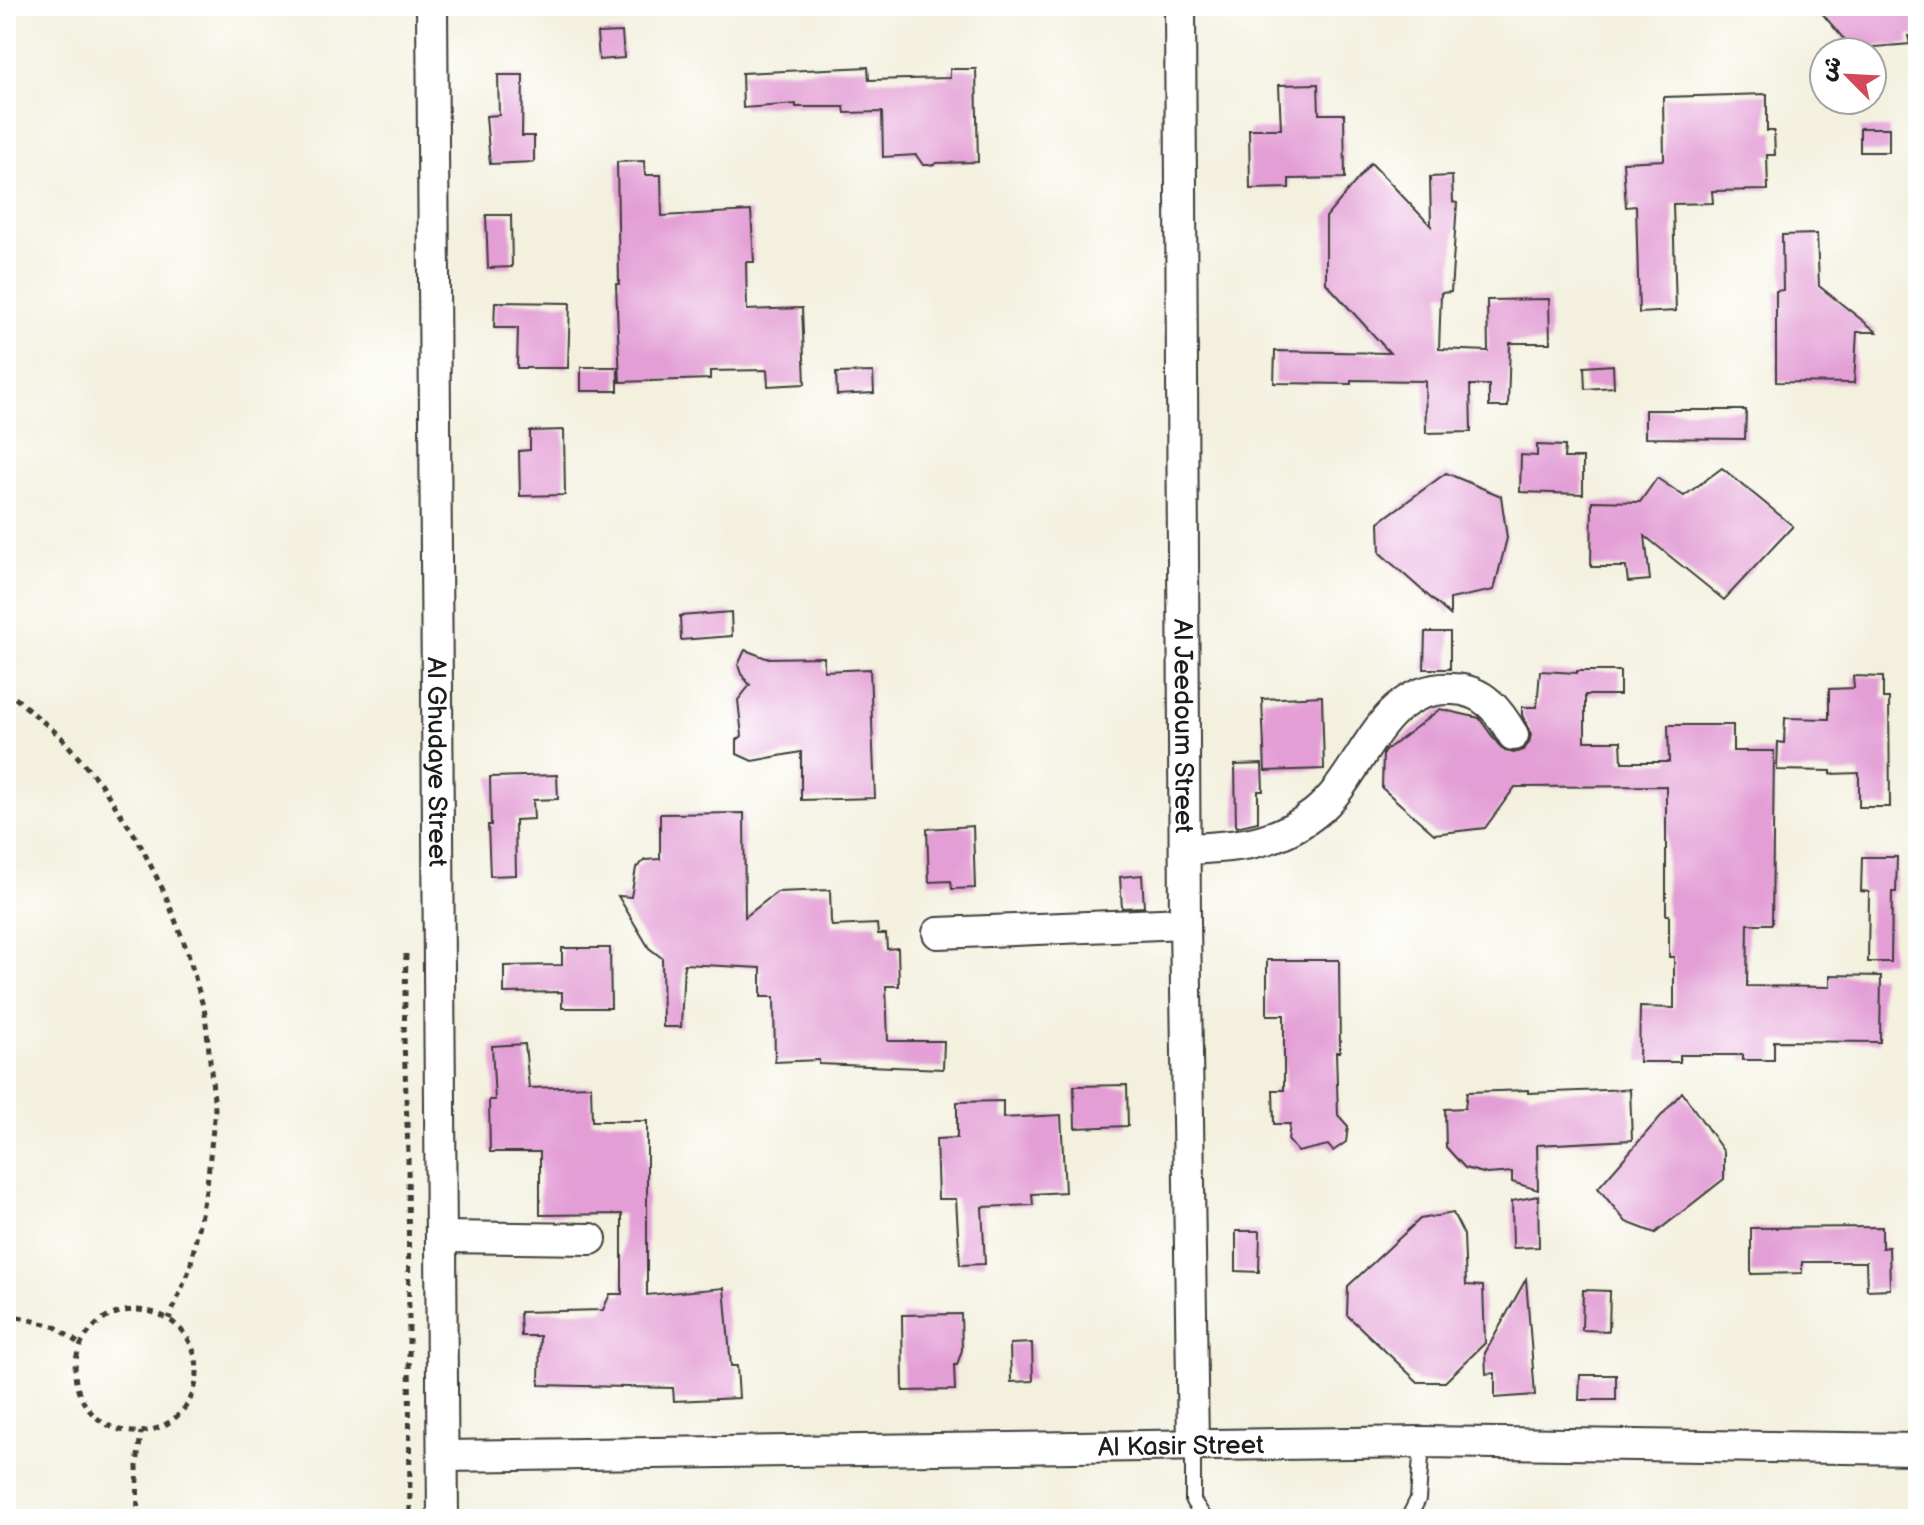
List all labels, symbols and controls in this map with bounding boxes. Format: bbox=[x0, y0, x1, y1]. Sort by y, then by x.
north arrow bbox=[1808, 36, 1888, 116]
text: ش bbox=[1814, 52, 1848, 85]
street label: Al Jeedoum Street bbox=[1166, 619, 1199, 833]
street label: Al Ghudaye Street bbox=[420, 657, 452, 867]
street label: Al Kasir Street bbox=[1098, 1430, 1264, 1464]

